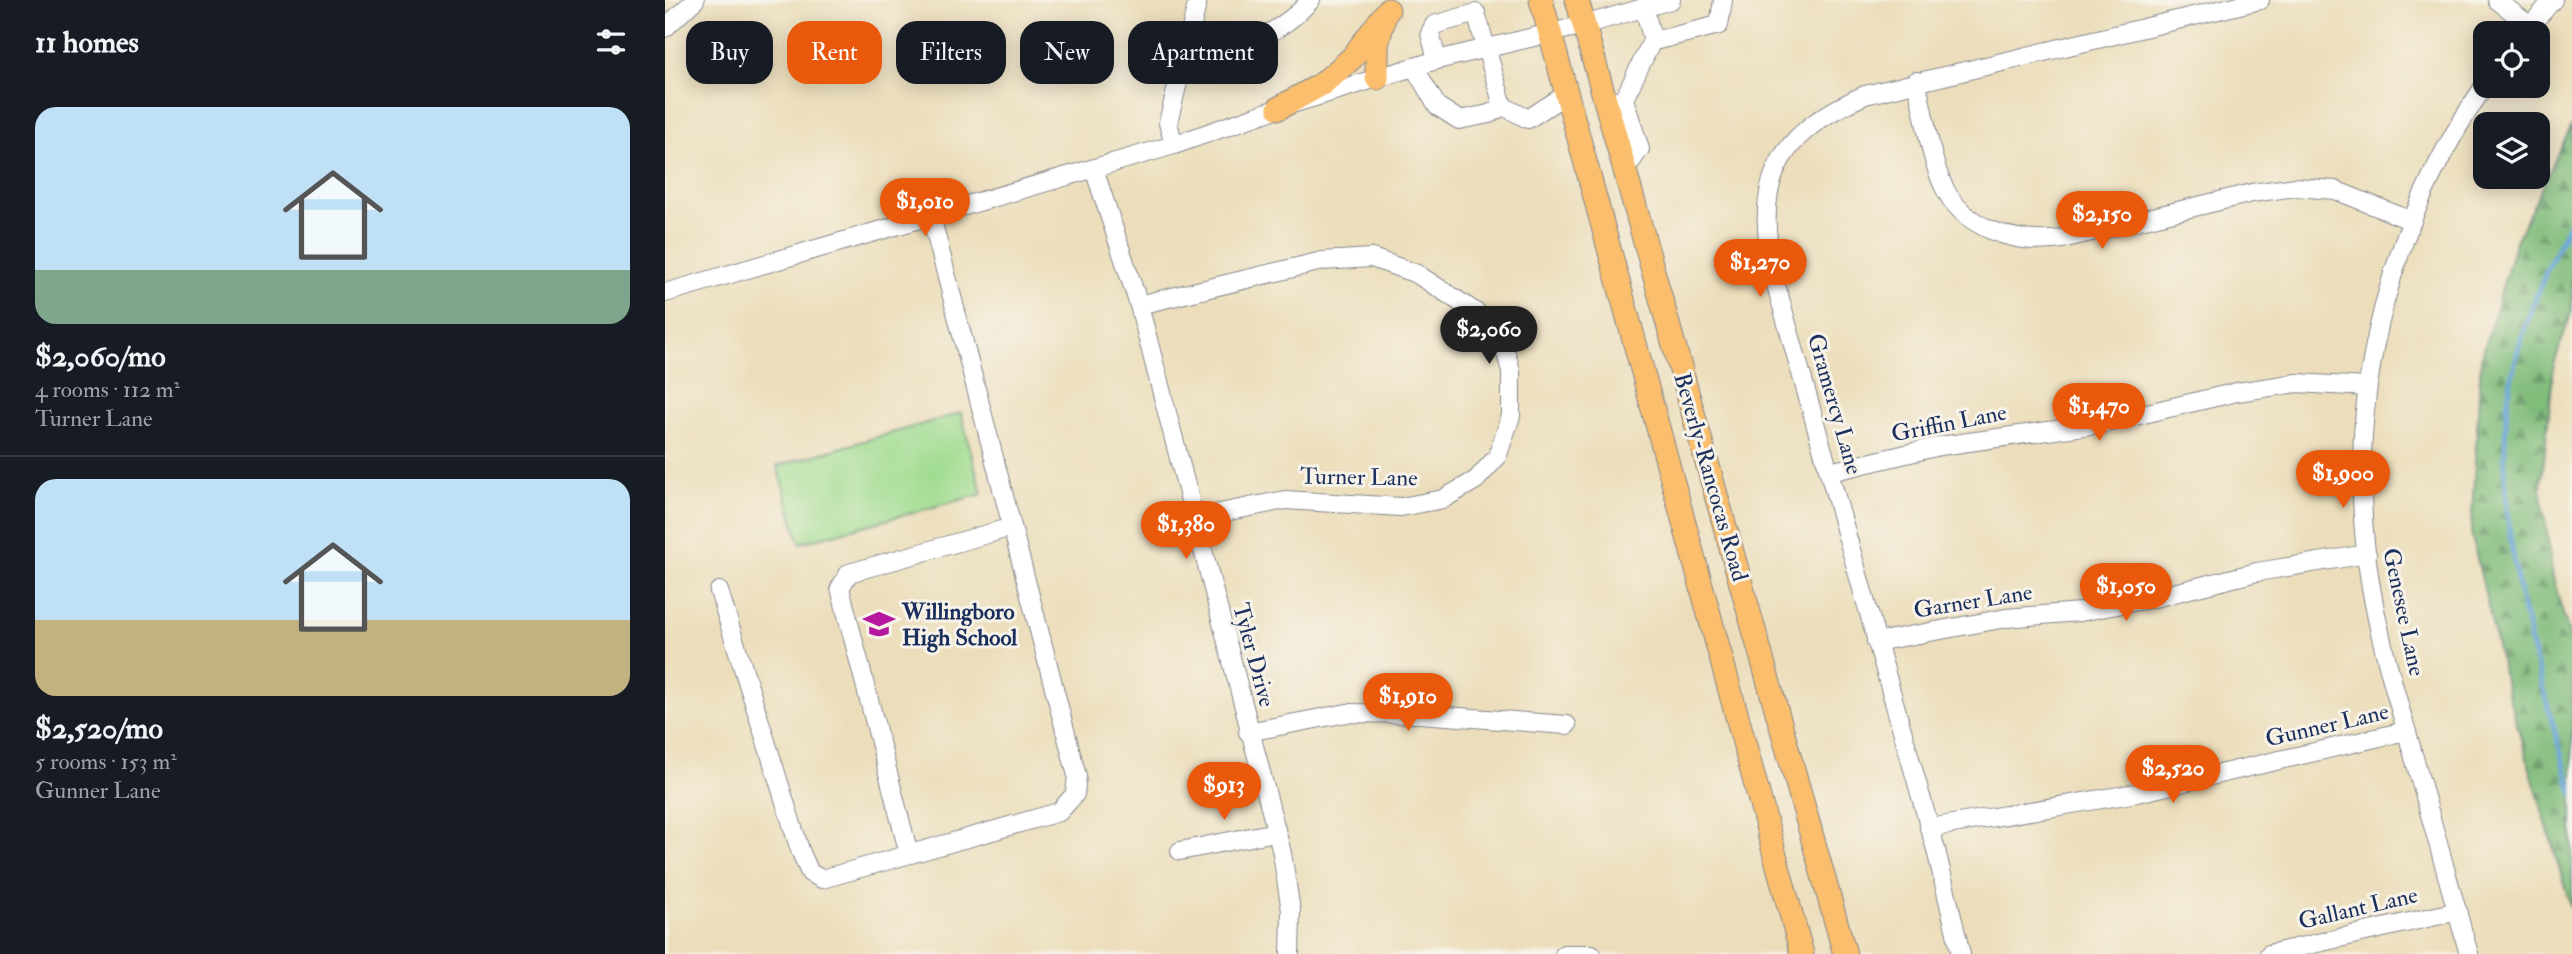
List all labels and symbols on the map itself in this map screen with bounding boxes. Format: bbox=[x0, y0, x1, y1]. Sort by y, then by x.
pin: $1,010 bbox=[868, 178, 982, 238]
pin: $2,150 bbox=[2045, 191, 2159, 251]
pin: $1,270 bbox=[1703, 240, 1817, 299]
pin: $2,060 bbox=[1432, 306, 1546, 366]
street label: Gramercy Lane bbox=[1801, 330, 1869, 478]
street label: Beverly-Rancocas Road bbox=[1667, 369, 1755, 585]
pin: $1,470 bbox=[2042, 384, 2156, 443]
street label: Griffin Lane bbox=[1889, 398, 2009, 448]
pin: $1,900 bbox=[2286, 450, 2400, 510]
street label: Turner Lane bbox=[1300, 461, 1418, 493]
pin: $1,380 bbox=[1129, 502, 1243, 561]
street label: Genesee Lane bbox=[2376, 545, 2432, 679]
pin: $1,050 bbox=[2069, 564, 2183, 623]
street label: Garner Lane bbox=[1912, 577, 2035, 625]
place label: Willingboro High School bbox=[901, 597, 1018, 653]
street label: Tyler Drive bbox=[1226, 600, 1282, 710]
school or university icon: Willingboro High School bbox=[862, 607, 896, 641]
pin: $1,910 bbox=[1351, 674, 1465, 733]
street label: Gunner Lane bbox=[2263, 697, 2392, 753]
pin: $2,520 bbox=[2116, 746, 2230, 805]
pin: $913 bbox=[1183, 762, 1265, 822]
street label: Gallant Lane bbox=[2295, 880, 2421, 936]

